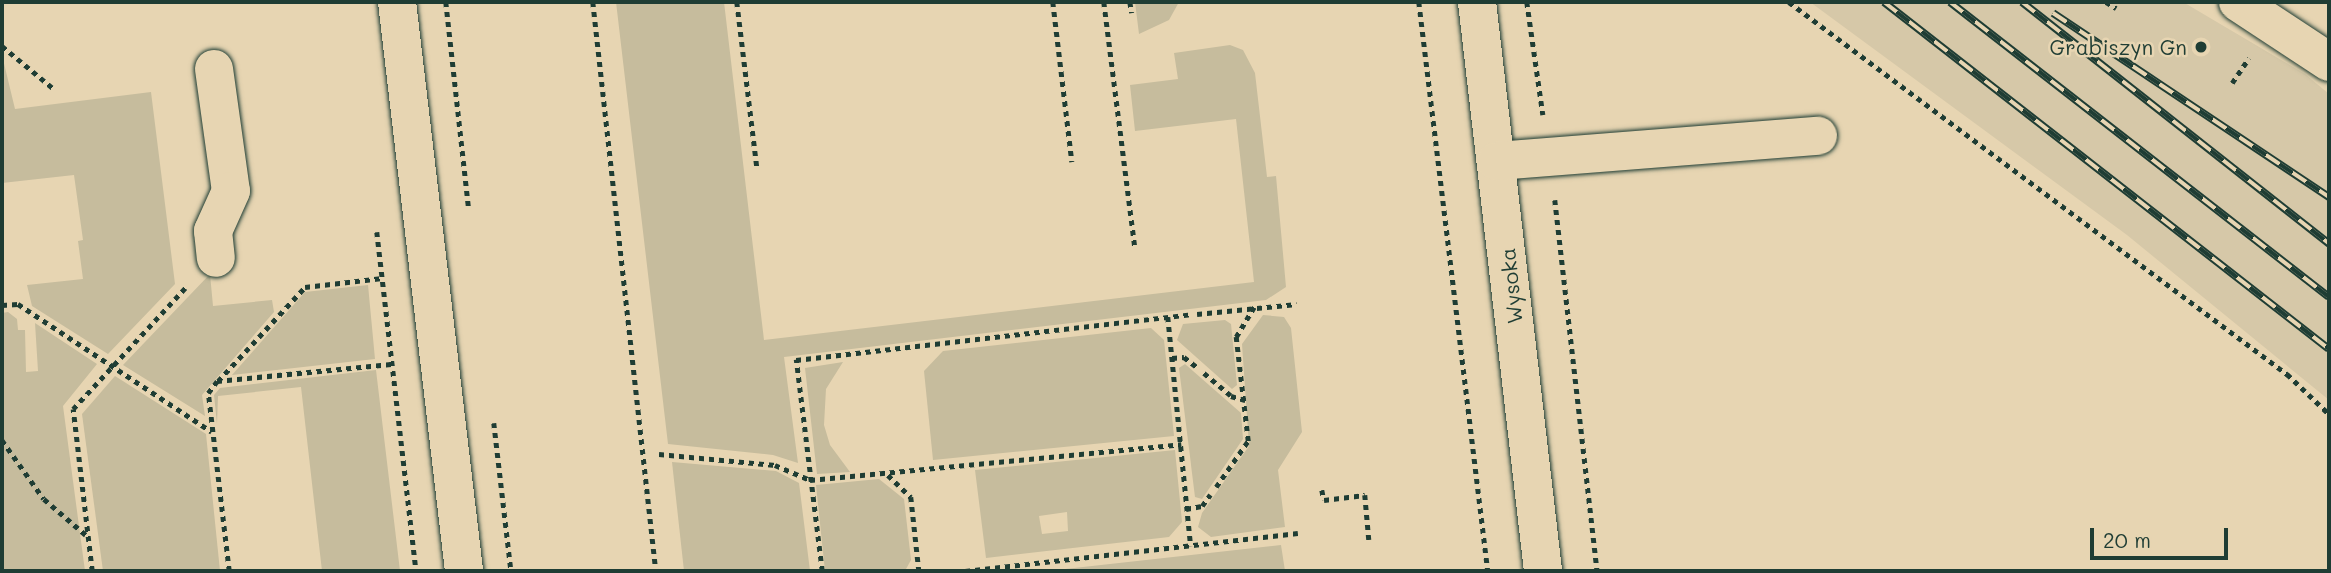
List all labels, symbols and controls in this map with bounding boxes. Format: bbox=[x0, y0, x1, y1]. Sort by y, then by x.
place label: Grabiszyn Gn bbox=[2050, 34, 2187, 60]
marker: Grabiszyn Gn bbox=[2193, 39, 2209, 55]
street label: Wysoka bbox=[1494, 247, 1528, 325]
scale bar bbox=[2093, 514, 2231, 558]
text: 20 m bbox=[2103, 526, 2151, 553]

